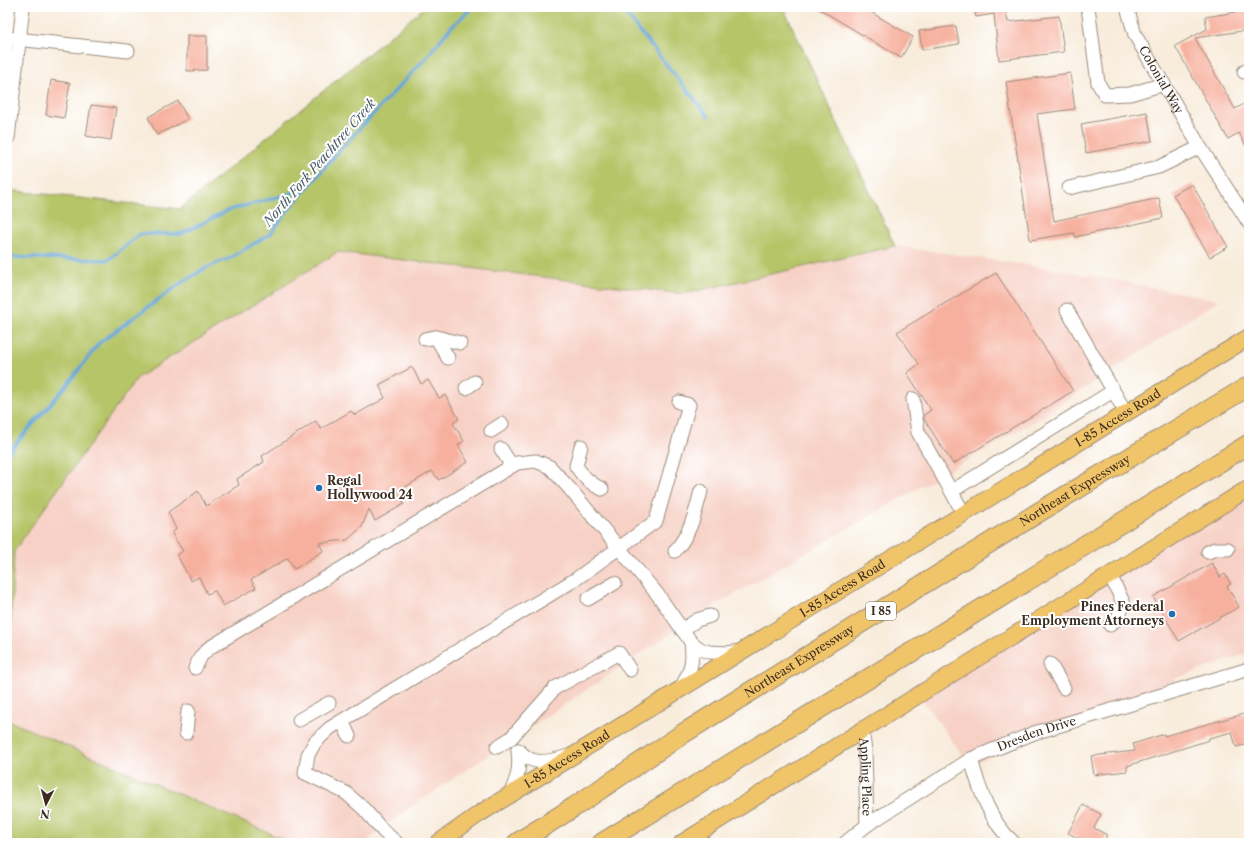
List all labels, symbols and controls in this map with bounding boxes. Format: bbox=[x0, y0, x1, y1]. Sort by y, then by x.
street label: Colonial Way bbox=[1136, 43, 1187, 117]
water label: North Fork Peachtree Creek bbox=[259, 95, 379, 230]
street label: I-85 Access Road bbox=[1072, 385, 1164, 450]
street label: Northeast Expressway bbox=[1017, 451, 1133, 529]
place label: Regal Hollywood 24 bbox=[327, 473, 413, 502]
marker: Regal Hollywood 24 bbox=[314, 483, 324, 493]
street label: I-85 Access Road bbox=[797, 556, 888, 620]
place label: Pines Federal Employment Attorneys bbox=[1021, 599, 1164, 628]
road number: I 85 bbox=[866, 602, 896, 620]
marker: Pines Federal Employment Attorneys bbox=[1167, 609, 1177, 619]
street label: Northeast Expressway bbox=[742, 621, 857, 701]
street label: Dresden Drive bbox=[995, 713, 1078, 754]
street label: I-85 Access Road bbox=[521, 726, 613, 791]
street label: Appling Place bbox=[856, 735, 875, 817]
north arrow bbox=[26, 784, 66, 824]
text: N bbox=[39, 806, 50, 821]

